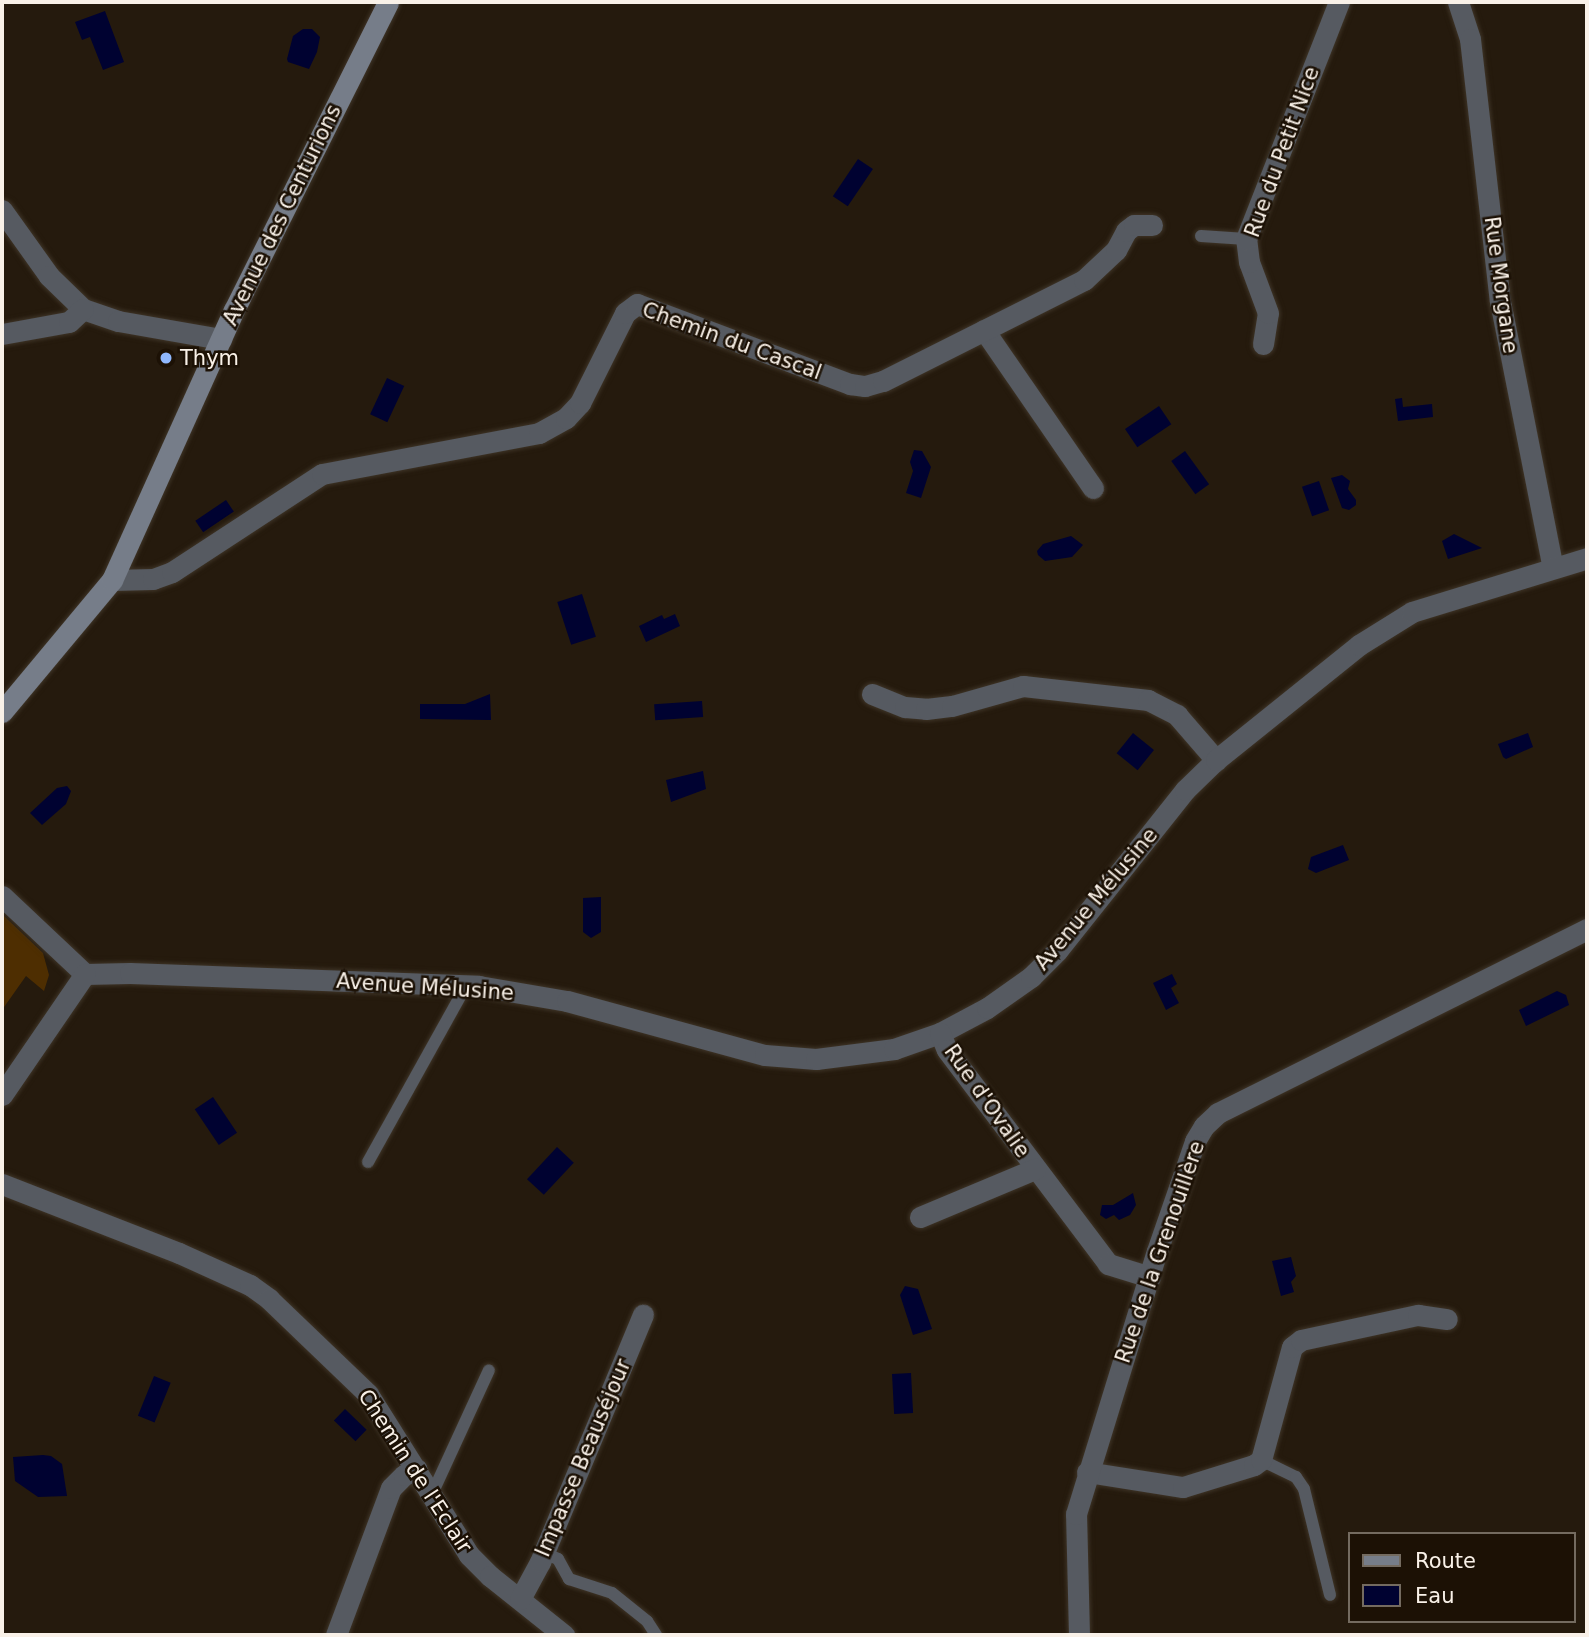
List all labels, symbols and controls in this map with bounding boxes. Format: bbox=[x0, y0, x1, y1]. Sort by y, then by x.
street label: Rue du Petit Nice bbox=[1239, 63, 1325, 241]
street label: Avenue des Centurions bbox=[218, 100, 346, 330]
street label: Rue Morgane bbox=[1479, 215, 1523, 355]
street label: Chemin du Cascal bbox=[639, 297, 825, 385]
place label: Thym bbox=[180, 345, 239, 371]
marker: Thym bbox=[158, 350, 174, 366]
street label: Avenue Mélusine bbox=[1029, 823, 1163, 975]
street label: Avenue Mélusine bbox=[335, 968, 515, 1006]
street label: Rue d'Ovalie bbox=[939, 1040, 1035, 1162]
street label: Rue de la Grenouillère bbox=[1110, 1138, 1210, 1366]
street label: Impasse Beauséjour bbox=[530, 1355, 636, 1561]
street label: Chemin de l'Eclair bbox=[353, 1385, 477, 1557]
legend bbox=[1348, 1532, 1575, 1623]
text: Route bbox=[1415, 1549, 1476, 1573]
text: Eau bbox=[1415, 1584, 1454, 1608]

